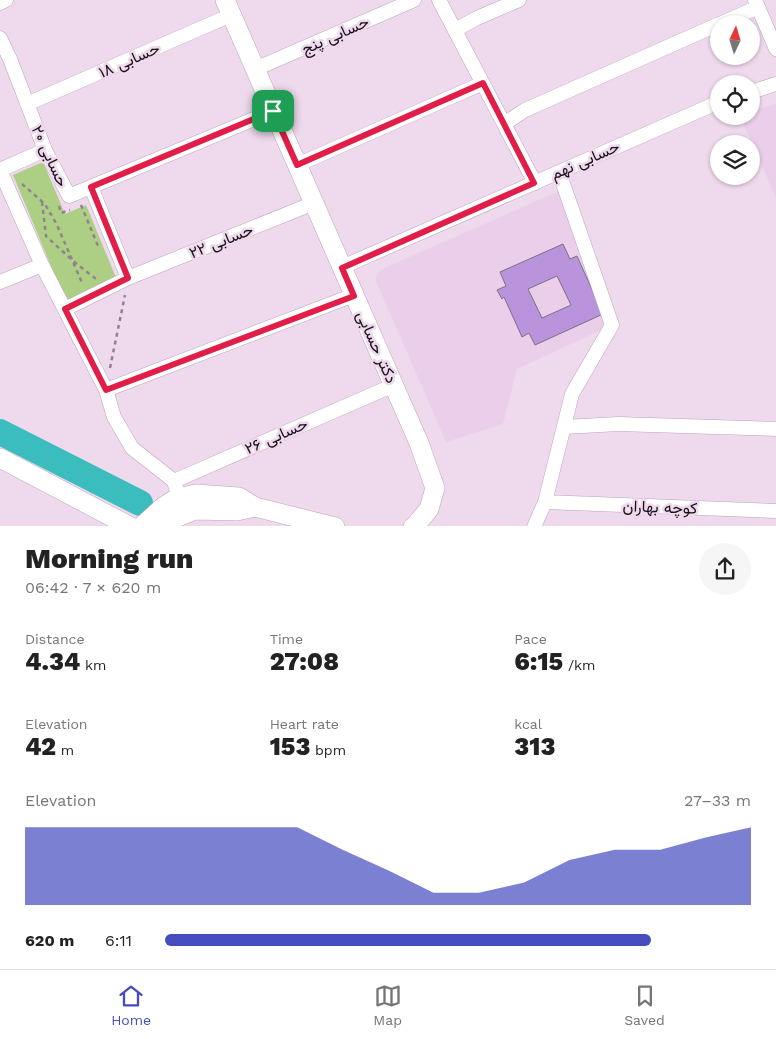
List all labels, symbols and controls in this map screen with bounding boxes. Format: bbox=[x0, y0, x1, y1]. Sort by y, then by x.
street label: حسابی پنج bbox=[298, 12, 373, 60]
north arrow bbox=[710, 15, 760, 65]
map controls bbox=[710, 15, 760, 185]
street label: حسابی ۱۸ bbox=[96, 38, 163, 83]
button: locate bbox=[710, 75, 760, 125]
pin bbox=[252, 90, 294, 132]
icon: arrive bbox=[259, 97, 287, 125]
street label: حسابی ۲۰ bbox=[27, 122, 73, 190]
button: layers bbox=[710, 135, 760, 185]
street label: حسابی نهم bbox=[548, 136, 623, 184]
street label: حسابی ۲۲ bbox=[186, 220, 256, 263]
street label: دکتر حسابی bbox=[352, 308, 401, 386]
street label: حسابی ۲۶ bbox=[242, 414, 311, 459]
street label: کوچه بهاران bbox=[622, 496, 698, 520]
text: Morning run bbox=[25, 542, 193, 575]
button: share bbox=[699, 543, 751, 595]
text: 06:42 · 7 × 620 m bbox=[25, 578, 161, 597]
text: Distance bbox=[25, 631, 85, 647]
text: Time bbox=[270, 631, 303, 647]
text: Pace bbox=[514, 631, 547, 647]
text: 4.34 bbox=[25, 647, 80, 676]
text: 27:08 bbox=[270, 647, 339, 676]
text: 6:15 bbox=[514, 647, 563, 676]
text: km bbox=[80, 657, 106, 673]
text: /km bbox=[563, 657, 595, 673]
text: Elevation bbox=[25, 716, 88, 732]
text: Heart rate bbox=[270, 716, 339, 732]
text: kcal bbox=[514, 716, 542, 732]
text: 42 bbox=[25, 732, 56, 761]
text: 153 bbox=[270, 732, 310, 761]
text: 313 bbox=[514, 732, 555, 761]
text: m bbox=[56, 742, 74, 758]
text: bpm bbox=[310, 742, 346, 758]
text: Elevation bbox=[25, 791, 96, 810]
text: 27–33 m bbox=[684, 791, 751, 810]
text: 620 m bbox=[25, 931, 74, 950]
text: 6:11 bbox=[105, 931, 132, 950]
tab: Home bbox=[111, 982, 151, 1028]
tab: Map bbox=[373, 982, 402, 1028]
tab: Saved bbox=[624, 982, 665, 1028]

